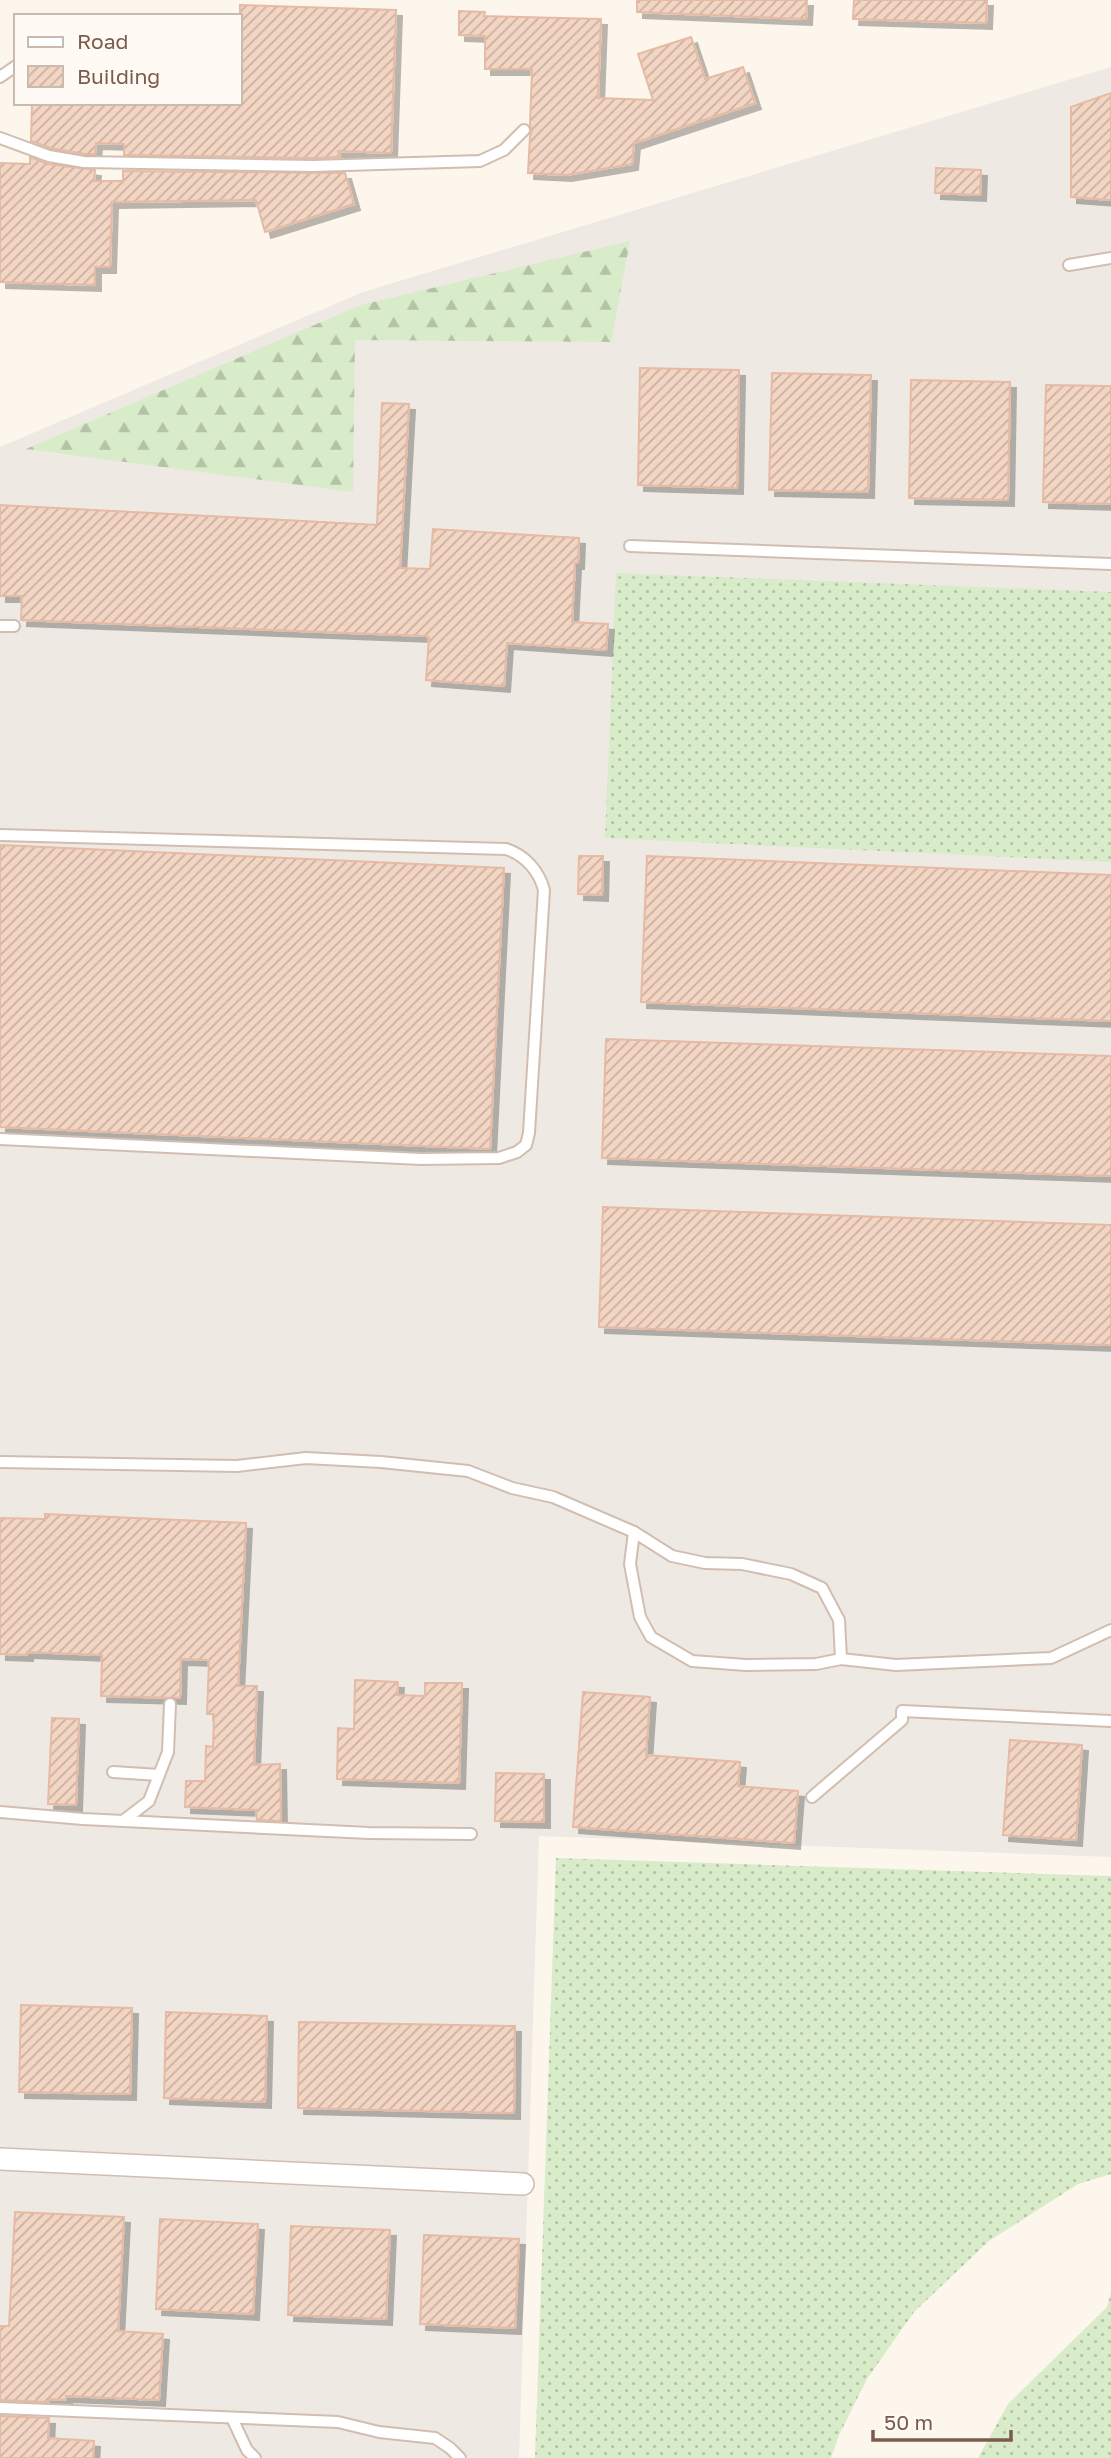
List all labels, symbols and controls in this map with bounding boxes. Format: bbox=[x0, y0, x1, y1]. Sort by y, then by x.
legend bbox=[14, 14, 242, 105]
text: Road bbox=[77, 28, 128, 54]
text: Building bbox=[77, 63, 160, 89]
scale bar bbox=[873, 2398, 1011, 2442]
text: 50 m bbox=[884, 2409, 933, 2435]

